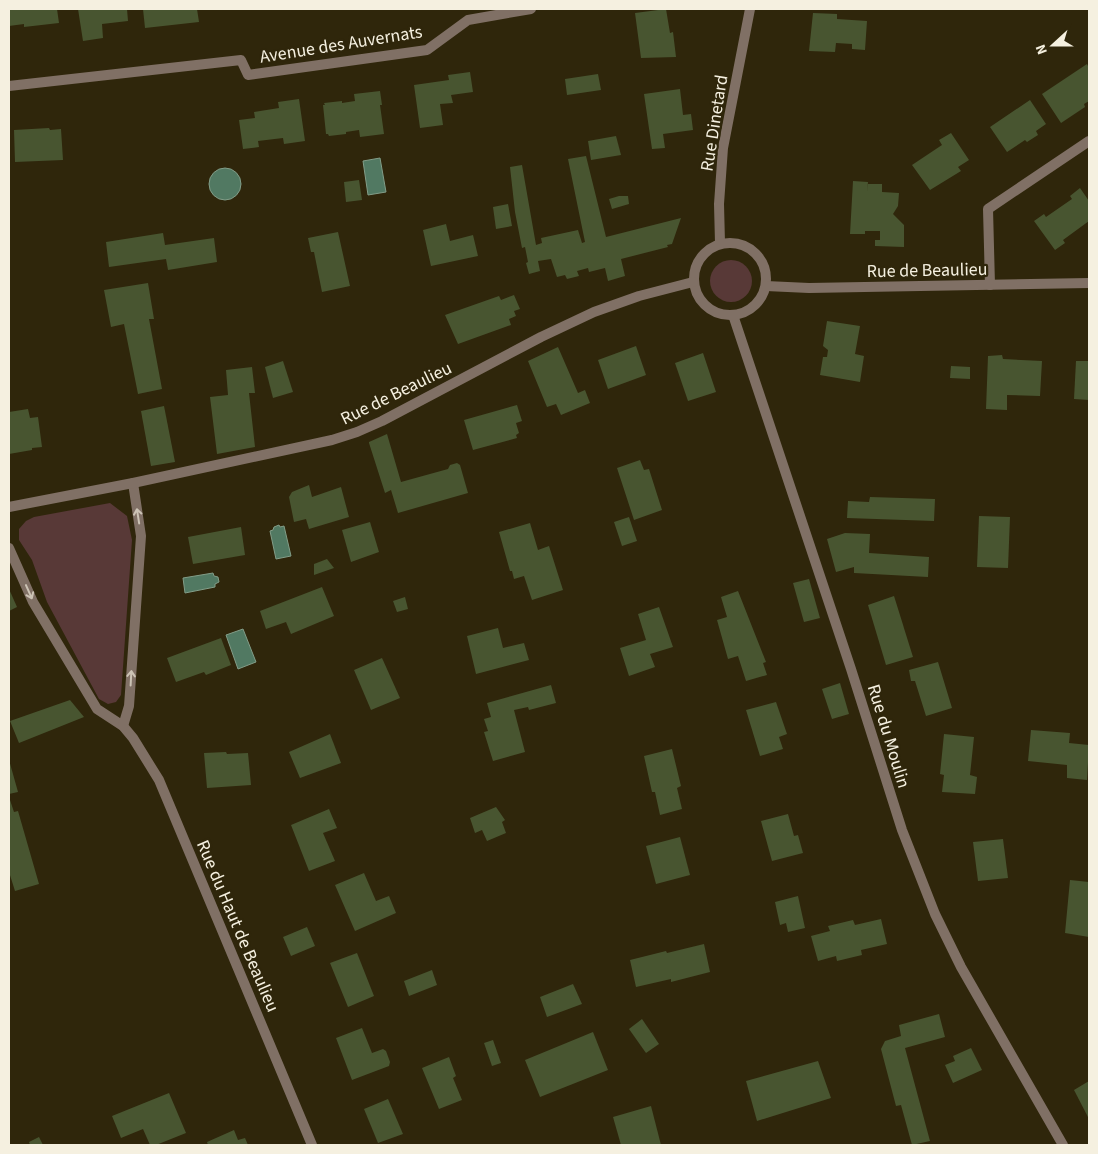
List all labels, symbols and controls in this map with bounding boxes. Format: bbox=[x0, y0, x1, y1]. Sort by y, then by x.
street label: Avenue des Auvernats bbox=[258, 19, 424, 70]
north arrow bbox=[1028, 20, 1078, 70]
text: N bbox=[1031, 41, 1053, 57]
street label: Rue Dinetard bbox=[695, 73, 734, 173]
street label: Rue de Beaulieu bbox=[866, 257, 988, 284]
street label: Rue de Beaulieu bbox=[336, 356, 456, 431]
one-way arrow bbox=[132, 509, 142, 525]
one-way arrow bbox=[24, 584, 34, 599]
one-way arrow bbox=[126, 671, 135, 687]
street label: Rue du Moulin bbox=[861, 681, 916, 791]
street label: Rue du Haut de Beaulieu bbox=[190, 836, 285, 1016]

